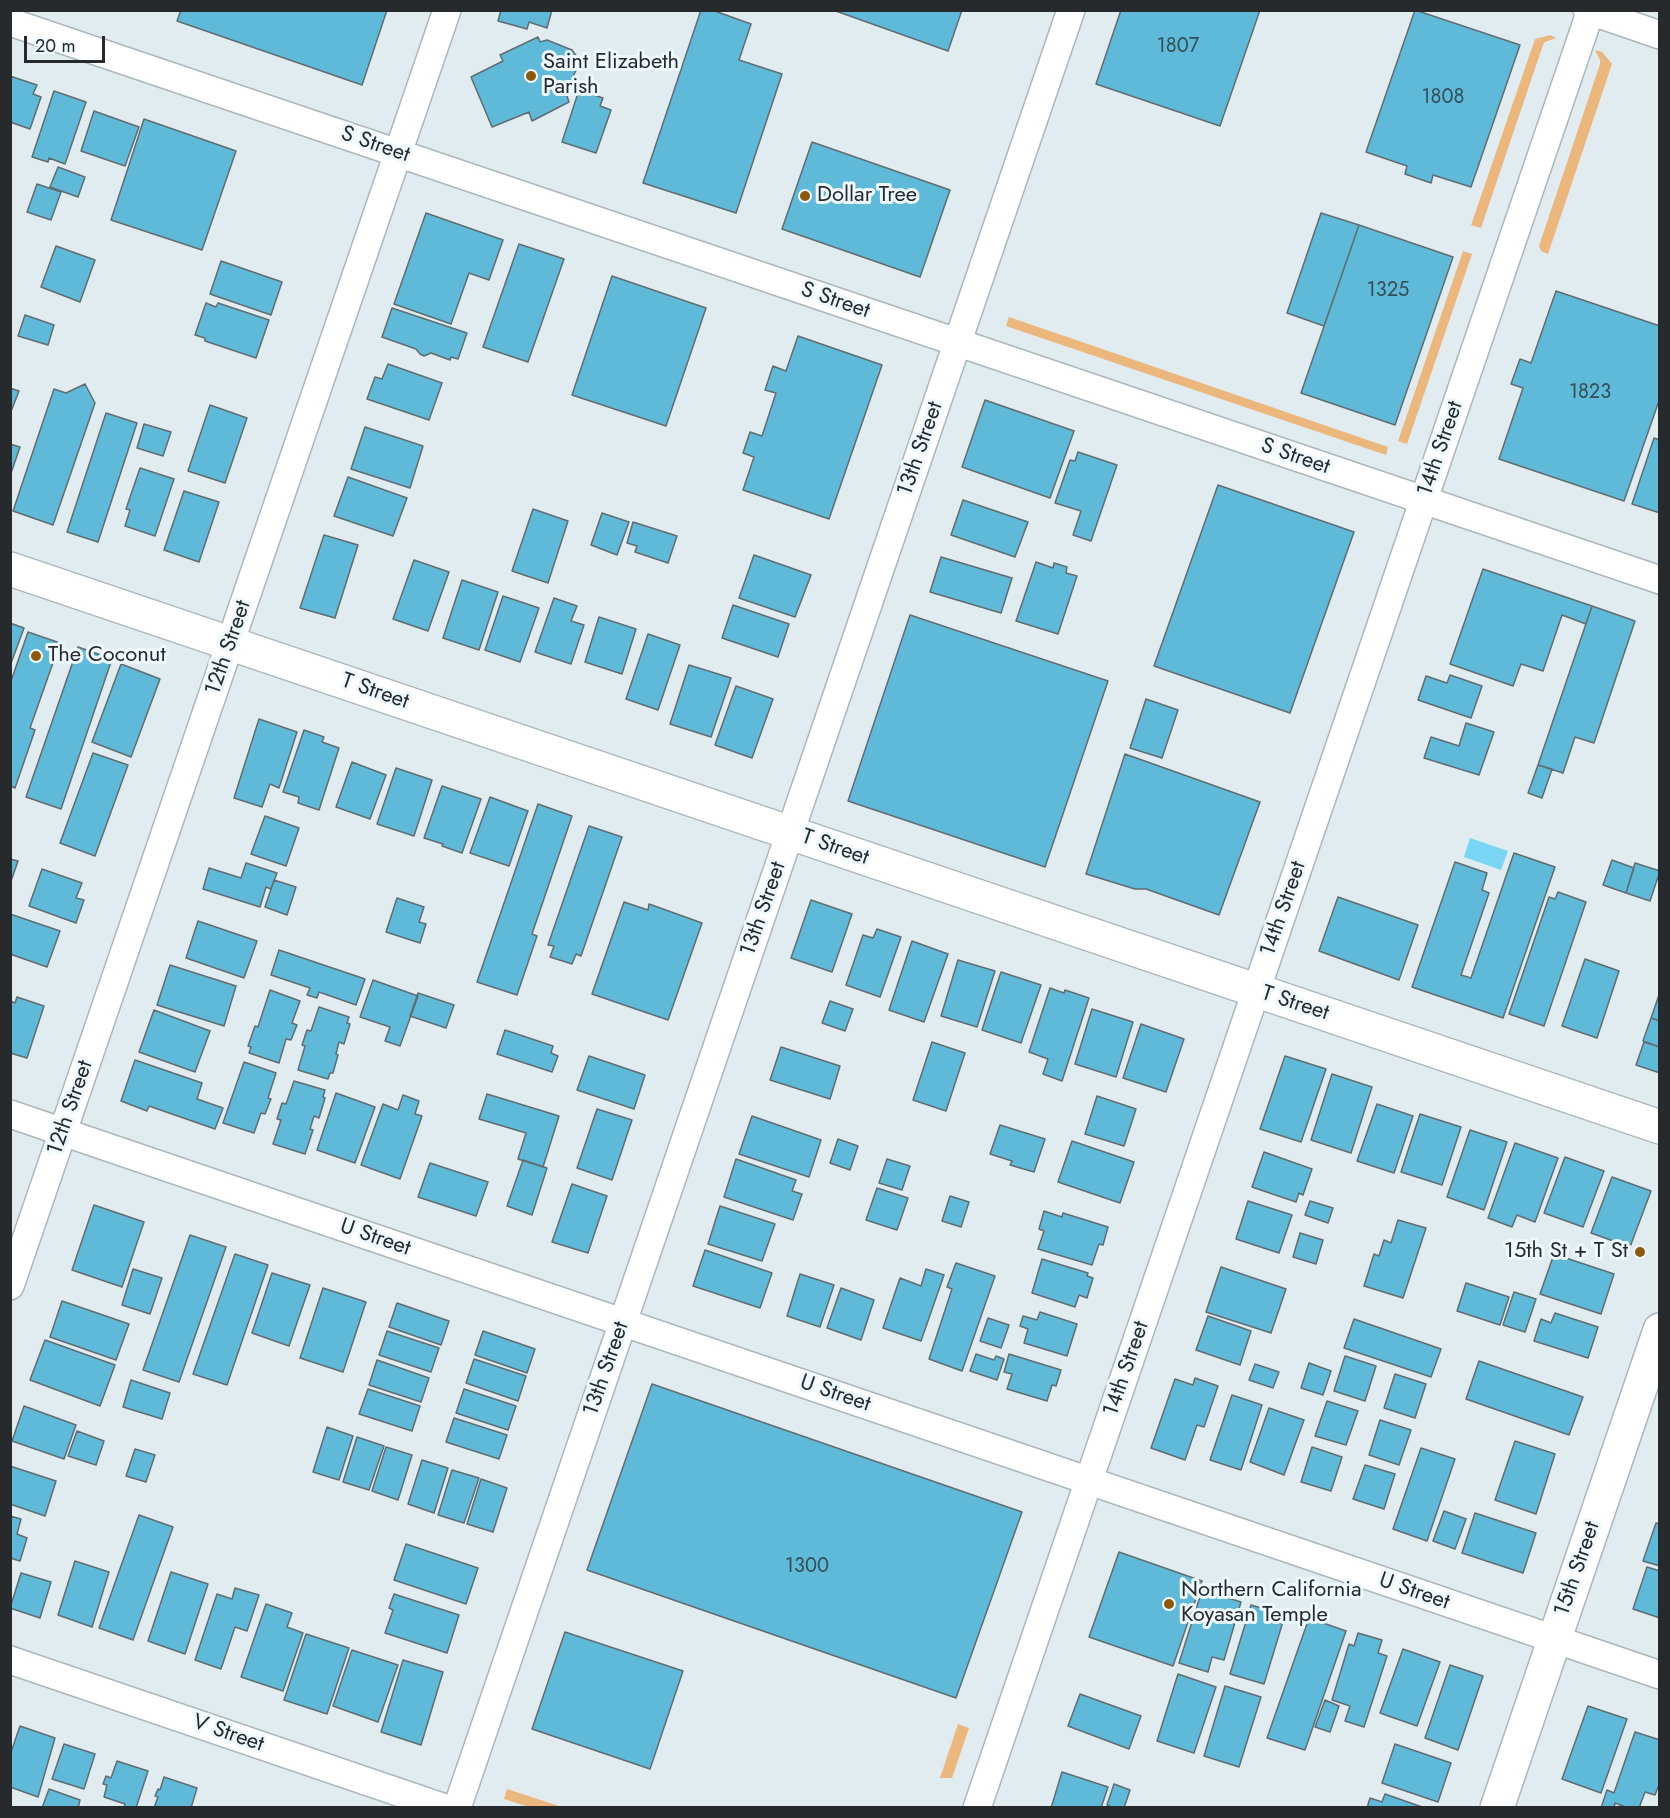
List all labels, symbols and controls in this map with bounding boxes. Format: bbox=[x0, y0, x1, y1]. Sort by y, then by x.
scale bar bbox=[27, 24, 108, 62]
text: 20 m bbox=[35, 33, 75, 59]
house number: 1807 bbox=[1157, 35, 1199, 59]
place label: Saint Elizabeth Parish bbox=[543, 50, 679, 101]
marker: Saint Elizabeth Parish bbox=[524, 69, 538, 83]
house number: 1808 bbox=[1422, 86, 1464, 110]
street label: S Street bbox=[337, 121, 413, 169]
place label: Dollar Tree bbox=[817, 183, 917, 209]
marker: Dollar Tree bbox=[798, 189, 812, 203]
street label: S Street bbox=[797, 277, 873, 325]
house number: 1325 bbox=[1367, 279, 1409, 303]
house number: 1823 bbox=[1569, 381, 1611, 405]
street label: 13th Street bbox=[893, 398, 949, 500]
street label: 14th Street bbox=[1412, 398, 1470, 500]
street label: S Street bbox=[1257, 433, 1333, 481]
street label: 12th Street bbox=[201, 597, 257, 699]
place label: The Coconut bbox=[48, 643, 166, 669]
marker: The Coconut bbox=[29, 649, 43, 663]
street label: T Street bbox=[338, 668, 412, 716]
street label: T Street bbox=[798, 824, 872, 872]
street label: 13th Street bbox=[736, 858, 792, 960]
street label: 14th Street bbox=[1255, 858, 1313, 960]
street label: T Street bbox=[1258, 981, 1332, 1027]
street label: 12th Street bbox=[43, 1057, 99, 1159]
street label: U Street bbox=[336, 1214, 414, 1262]
place label: 15th St + T St bbox=[1504, 1239, 1628, 1265]
marker: 15th St + T St bbox=[1633, 1245, 1647, 1259]
street label: 13th Street bbox=[579, 1318, 635, 1420]
street label: 14th Street bbox=[1098, 1318, 1156, 1420]
street label: U Street bbox=[796, 1370, 874, 1418]
street label: 15th Street bbox=[1550, 1518, 1606, 1620]
house number: 1300 bbox=[785, 1555, 829, 1579]
street label: U Street bbox=[1375, 1568, 1453, 1616]
place label: Northern California Koyasan Temple bbox=[1181, 1578, 1362, 1630]
marker: Northern California Koyasan Temple bbox=[1162, 1597, 1176, 1611]
street label: V Street bbox=[189, 1710, 267, 1758]

